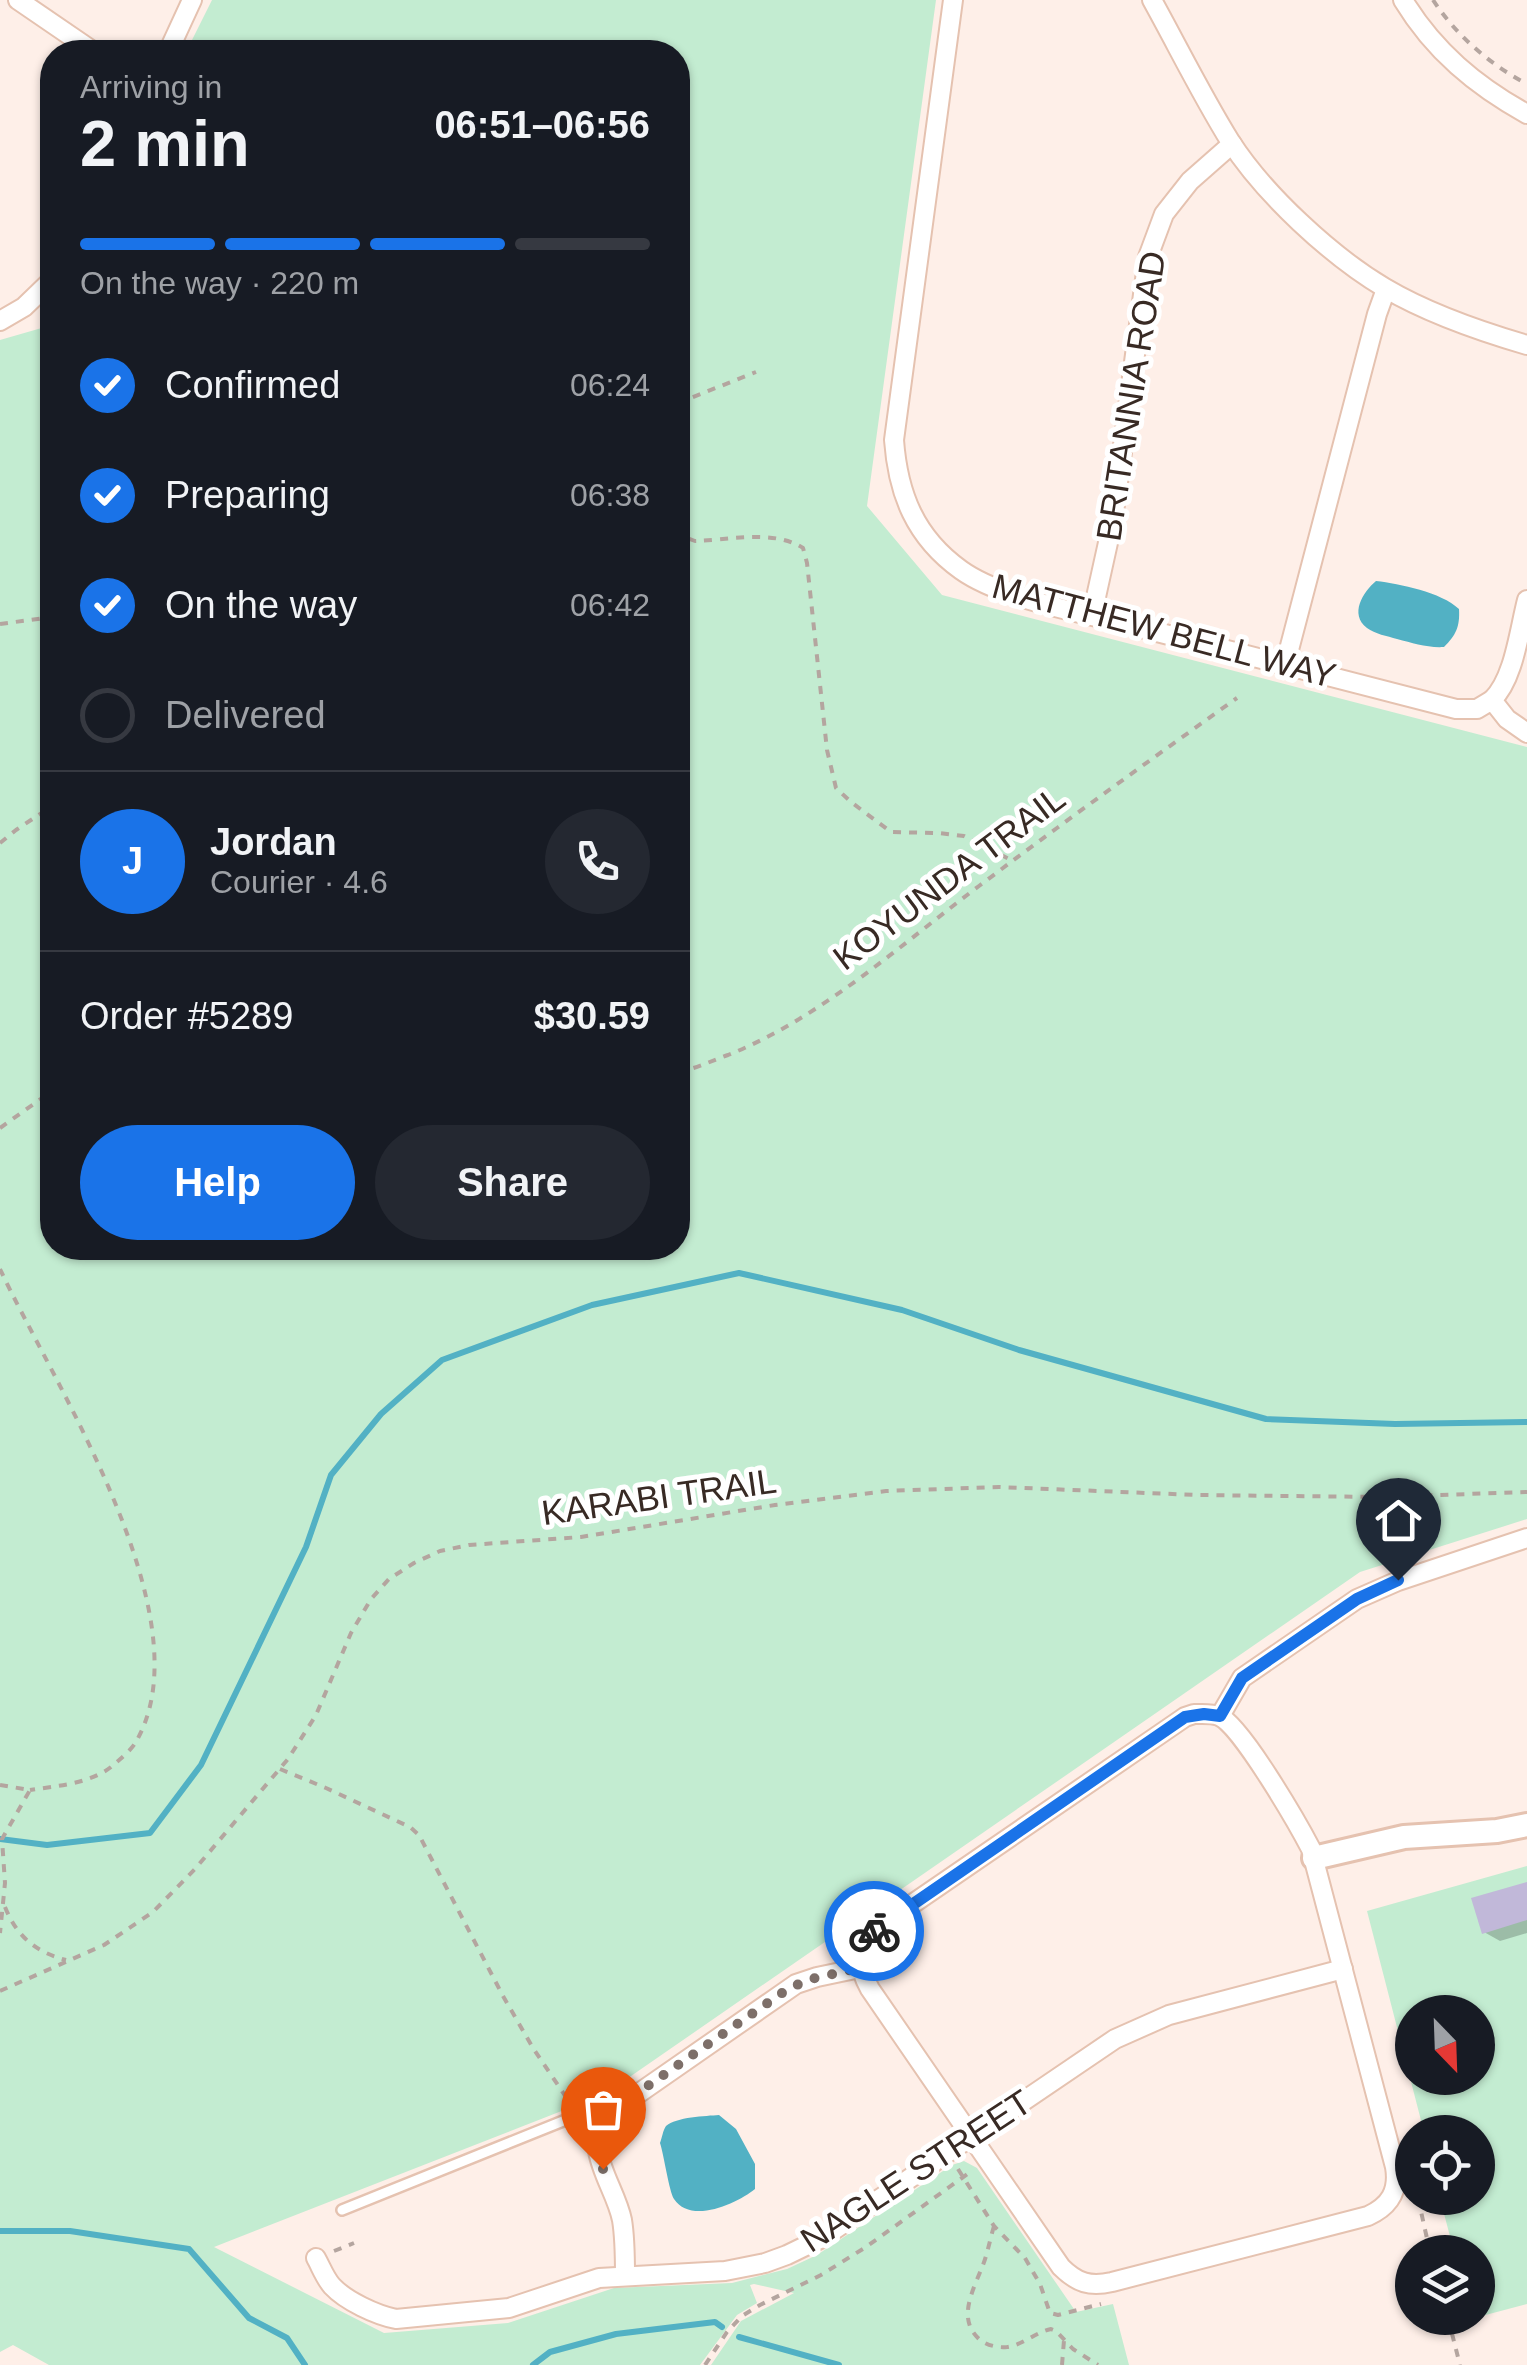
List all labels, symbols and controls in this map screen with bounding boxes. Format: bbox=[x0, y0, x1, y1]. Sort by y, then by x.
text: Arriving in bbox=[80, 69, 222, 105]
text: 06:51–06:56 bbox=[434, 104, 650, 146]
text: 2 min bbox=[80, 107, 250, 180]
street label: BRITANNIA ROAD bbox=[1088, 248, 1173, 544]
text: On the way · 220 m bbox=[80, 265, 359, 301]
icon: check bbox=[80, 358, 135, 413]
text: Confirmed bbox=[165, 364, 340, 406]
text: 06:24 bbox=[570, 367, 650, 403]
icon: check bbox=[80, 468, 135, 523]
text: Preparing bbox=[165, 474, 330, 516]
text: 06:38 bbox=[570, 477, 650, 513]
street label: MATTHEW BELL WAY bbox=[988, 566, 1340, 695]
icon: check bbox=[80, 578, 135, 633]
text: On the way bbox=[165, 584, 357, 626]
text: 06:42 bbox=[570, 587, 650, 623]
text: Delivered bbox=[165, 694, 326, 736]
street label: KOYUNDA TRAIL bbox=[825, 778, 1072, 977]
button: phone bbox=[545, 809, 650, 914]
text: Jordan bbox=[210, 821, 337, 863]
text: J bbox=[122, 840, 143, 882]
text: Courier · 4.6 bbox=[210, 864, 388, 900]
text: Order #5289 bbox=[80, 995, 293, 1037]
text: $30.59 bbox=[534, 995, 650, 1037]
button: Help bbox=[80, 1125, 355, 1240]
button: Share bbox=[375, 1125, 650, 1240]
street label: KARABI TRAIL bbox=[539, 1461, 779, 1532]
pin bbox=[1356, 1478, 1441, 1581]
icon: home bbox=[1371, 1493, 1426, 1548]
courier bbox=[824, 1881, 924, 1981]
icon: bike bbox=[847, 1904, 902, 1959]
north arrow bbox=[1395, 1995, 1495, 2095]
map controls bbox=[1395, 1995, 1495, 2335]
pin bbox=[561, 2067, 646, 2170]
icon: bag bbox=[576, 2082, 631, 2137]
street label: NAGLE STREET bbox=[793, 2082, 1038, 2259]
button: locate bbox=[1395, 2115, 1495, 2215]
button: layers bbox=[1395, 2235, 1495, 2335]

